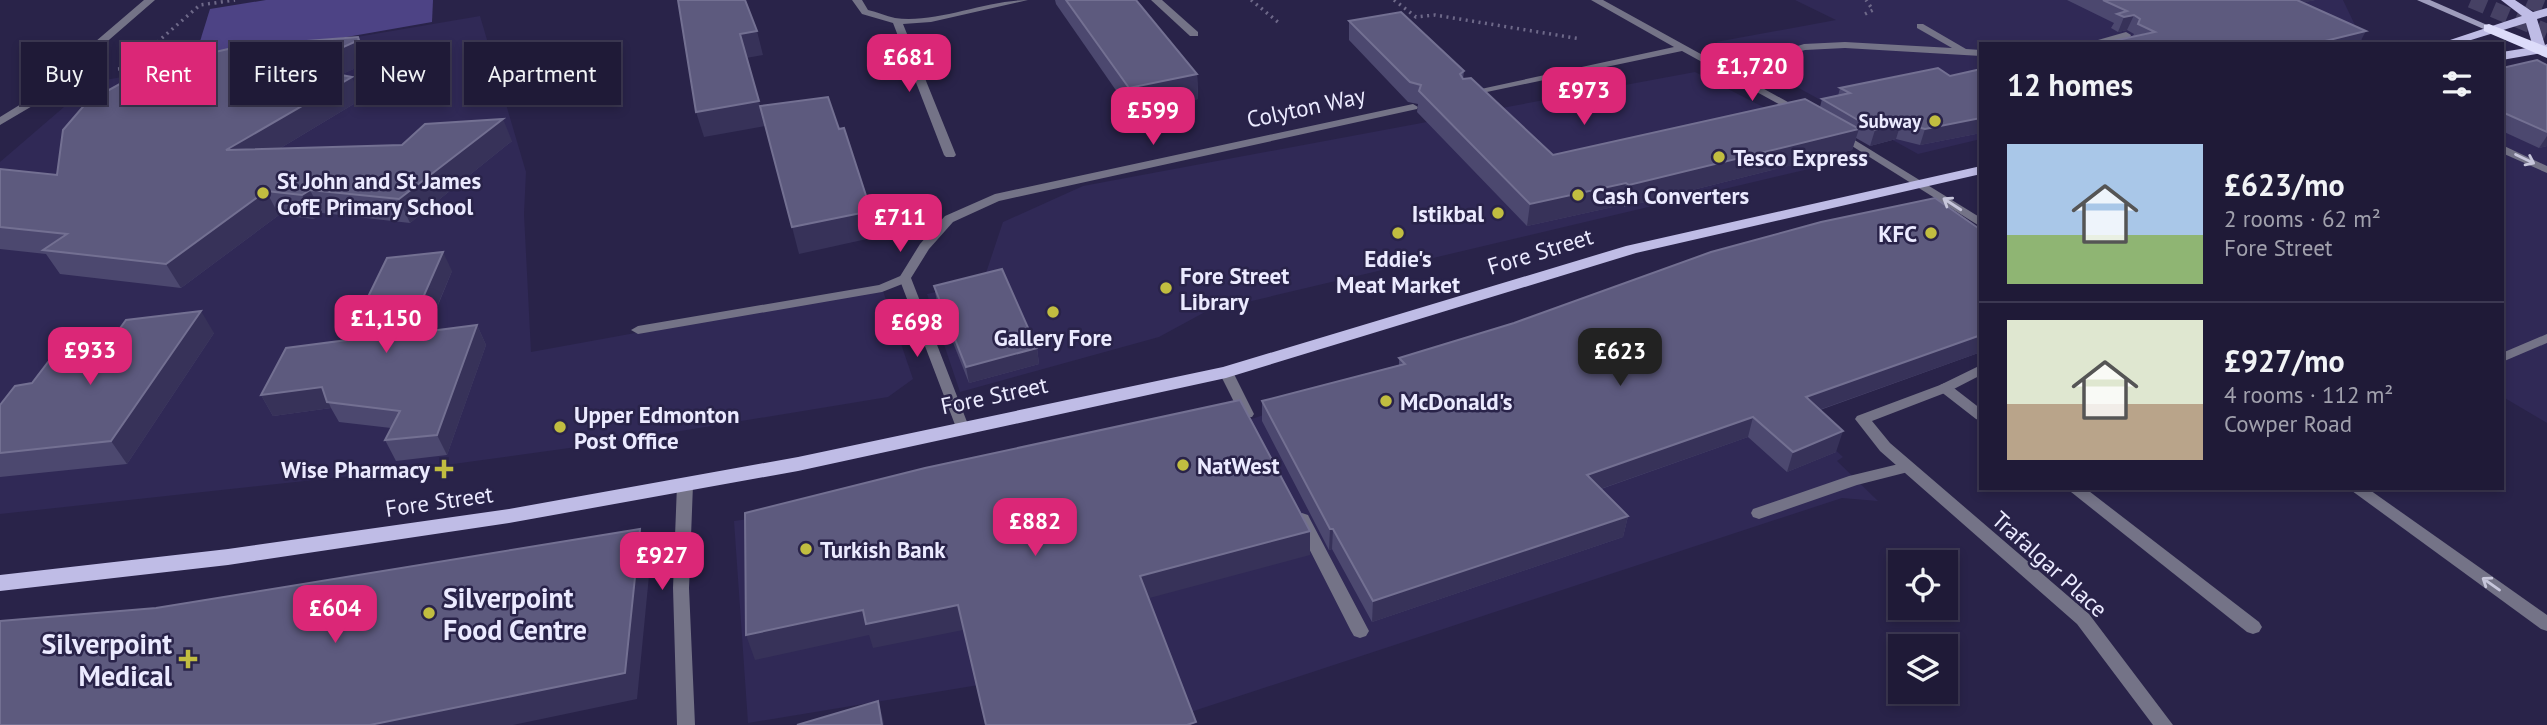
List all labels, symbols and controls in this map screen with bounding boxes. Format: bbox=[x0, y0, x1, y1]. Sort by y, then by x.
pin: £681 bbox=[868, 34, 950, 94]
chip: Buy bbox=[21, 42, 107, 105]
chip: Rent bbox=[121, 42, 216, 105]
chip: Filters bbox=[230, 42, 342, 105]
chip: New bbox=[356, 42, 450, 105]
chip: Apartment bbox=[464, 42, 621, 105]
text: £681 bbox=[883, 42, 935, 71]
pin: £1,720 bbox=[1695, 43, 1809, 103]
text: £1,720 bbox=[1716, 51, 1788, 80]
text: 12 homes bbox=[2007, 65, 2133, 104]
icon: filters bbox=[2438, 65, 2476, 103]
pin: £973 bbox=[1543, 68, 1625, 127]
text: £973 bbox=[1558, 75, 1610, 104]
street label: Colyton Way bbox=[1244, 80, 1368, 134]
pin: £599 bbox=[1112, 88, 1194, 147]
text: £599 bbox=[1127, 95, 1179, 124]
place label: Subway bbox=[1858, 109, 1922, 133]
marker: Subway bbox=[1927, 113, 1943, 129]
place label: Tesco Express bbox=[1733, 143, 1868, 172]
marker: Tesco Express bbox=[1711, 149, 1727, 165]
one-way arrow bbox=[2514, 153, 2535, 166]
text: £623/mo bbox=[2224, 165, 2345, 204]
place label: St John and St James CofE Primary School bbox=[277, 166, 481, 221]
icon: home bbox=[2063, 172, 2147, 256]
place label: Cash Converters bbox=[1592, 181, 1750, 210]
marker: St John and St James CofE Primary School bbox=[255, 185, 271, 201]
marker: Cash Converters bbox=[1570, 187, 1586, 203]
pin: £711 bbox=[859, 194, 941, 254]
one-way arrow bbox=[1943, 196, 1962, 211]
place label: Istikbal bbox=[1412, 199, 1484, 228]
text: £711 bbox=[874, 202, 926, 231]
text: 2 rooms · 62 m² bbox=[2224, 204, 2381, 233]
marker: Istikbal bbox=[1490, 205, 1506, 221]
place label: KFC bbox=[1878, 219, 1917, 248]
street label: Fore Street bbox=[1484, 221, 1596, 281]
marker: Eddie's Meat Market bbox=[1390, 225, 1406, 241]
marker: KFC bbox=[1923, 225, 1939, 241]
text: Fore Street bbox=[2224, 233, 2333, 262]
place label: Eddie's Meat Market bbox=[1336, 244, 1460, 299]
place label: Fore Street Library bbox=[1180, 261, 1289, 316]
marker: Fore Street Library bbox=[1158, 280, 1174, 296]
pin: £1,150 bbox=[329, 296, 443, 355]
pin: £698 bbox=[876, 300, 958, 359]
text: £1,150 bbox=[350, 303, 422, 332]
marker: Gallery Fore bbox=[1045, 304, 1061, 320]
text: £698 bbox=[891, 307, 943, 336]
place label: Gallery Fore bbox=[994, 323, 1112, 352]
pin: £933 bbox=[49, 328, 131, 387]
pin: £623 bbox=[1579, 328, 1661, 388]
text: £933 bbox=[64, 335, 116, 364]
text: £623 bbox=[1594, 336, 1646, 365]
text: £927/mo bbox=[2224, 341, 2345, 380]
icon: home bbox=[2063, 348, 2147, 432]
street label: Fore Street bbox=[938, 369, 1050, 420]
text: 4 rooms · 112 m² bbox=[2224, 380, 2393, 409]
place label: McDonald's bbox=[1400, 387, 1513, 416]
marker: McDonald's bbox=[1378, 393, 1394, 409]
place label: Upper Edmonton Post Office bbox=[574, 400, 739, 455]
text: Cowper Road bbox=[2224, 409, 2352, 438]
marker: Upper Edmonton Post Office bbox=[552, 419, 568, 435]
place label: NatWest bbox=[1197, 451, 1280, 480]
place label: Wise Pharmacy bbox=[281, 455, 431, 484]
marker: NatWest bbox=[1175, 457, 1191, 473]
marker: Wise Pharmacy bbox=[436, 461, 452, 477]
street label: Fore Street bbox=[383, 479, 495, 523]
pin: £882 bbox=[994, 498, 1076, 558]
street label: Trafalgar Place bbox=[1986, 505, 2114, 623]
text: £882 bbox=[1009, 506, 1061, 535]
pin: £927 bbox=[621, 532, 703, 592]
place label: Turkish Bank bbox=[820, 535, 946, 564]
text: £927 bbox=[636, 540, 688, 569]
marker: Turkish Bank bbox=[798, 541, 814, 557]
map controls bbox=[1888, 550, 1958, 704]
button: locate bbox=[1888, 550, 1958, 620]
one-way arrow bbox=[2482, 577, 2501, 592]
place label: Silverpoint Food Centre bbox=[443, 579, 587, 648]
pin: £604 bbox=[294, 586, 376, 645]
text: £604 bbox=[309, 593, 361, 622]
marker: Silverpoint Food Centre bbox=[421, 605, 437, 621]
place label: Silverpoint Medical bbox=[41, 625, 173, 694]
button: layers bbox=[1888, 634, 1958, 704]
marker: Silverpoint Medical bbox=[178, 649, 198, 669]

